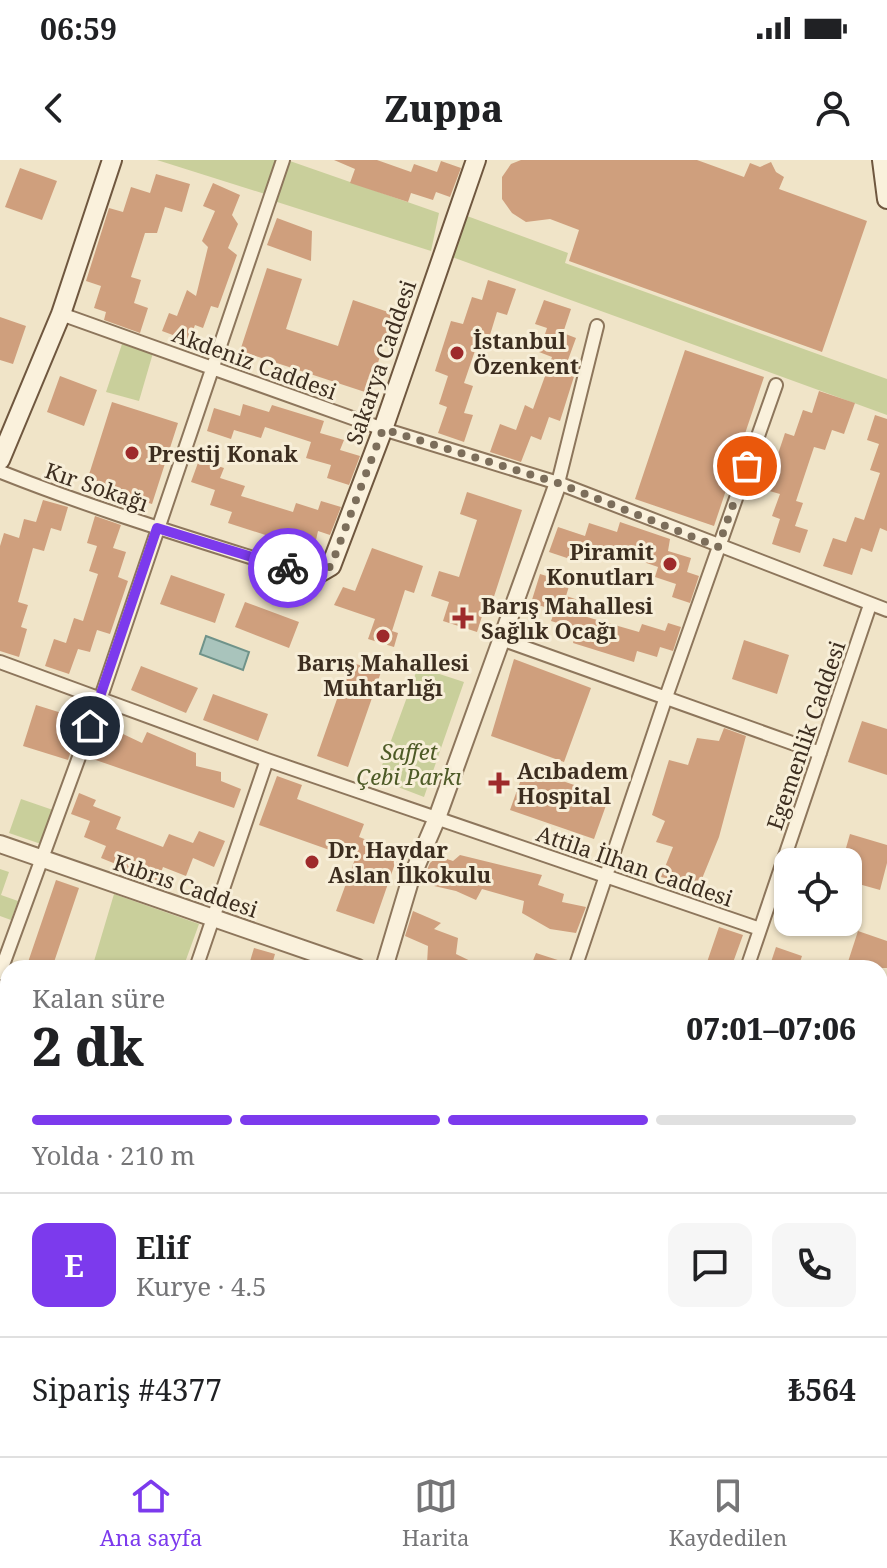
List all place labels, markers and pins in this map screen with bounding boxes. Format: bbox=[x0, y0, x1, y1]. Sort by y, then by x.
place label: İstanbul Özenkent bbox=[473, 325, 579, 380]
marker: İstanbul Özenkent bbox=[448, 344, 466, 362]
pin bbox=[713, 432, 781, 500]
place label: Prestij Konak bbox=[148, 438, 298, 468]
marker: Prestij Konak bbox=[123, 444, 141, 462]
place label: Piramit Konutları bbox=[546, 536, 654, 591]
marker: Piramit Konutları bbox=[661, 555, 679, 573]
place label: Barış Mahallesi Sağlık Ocağı bbox=[481, 590, 653, 645]
marker: Barış Mahallesi Sağlık Ocağı bbox=[452, 607, 474, 629]
marker: Barış Mahallesi Muhtarlığı bbox=[374, 627, 392, 645]
place label: Barış Mahallesi Muhtarlığı bbox=[297, 647, 469, 702]
pin bbox=[56, 692, 124, 760]
place label: Acıbadem Hospital bbox=[517, 755, 629, 810]
marker: Acıbadem Hospital bbox=[488, 772, 510, 794]
place label: Dr. Haydar Aslan İlkokulu bbox=[328, 834, 492, 889]
marker: Dr. Haydar Aslan İlkokulu bbox=[303, 853, 321, 871]

